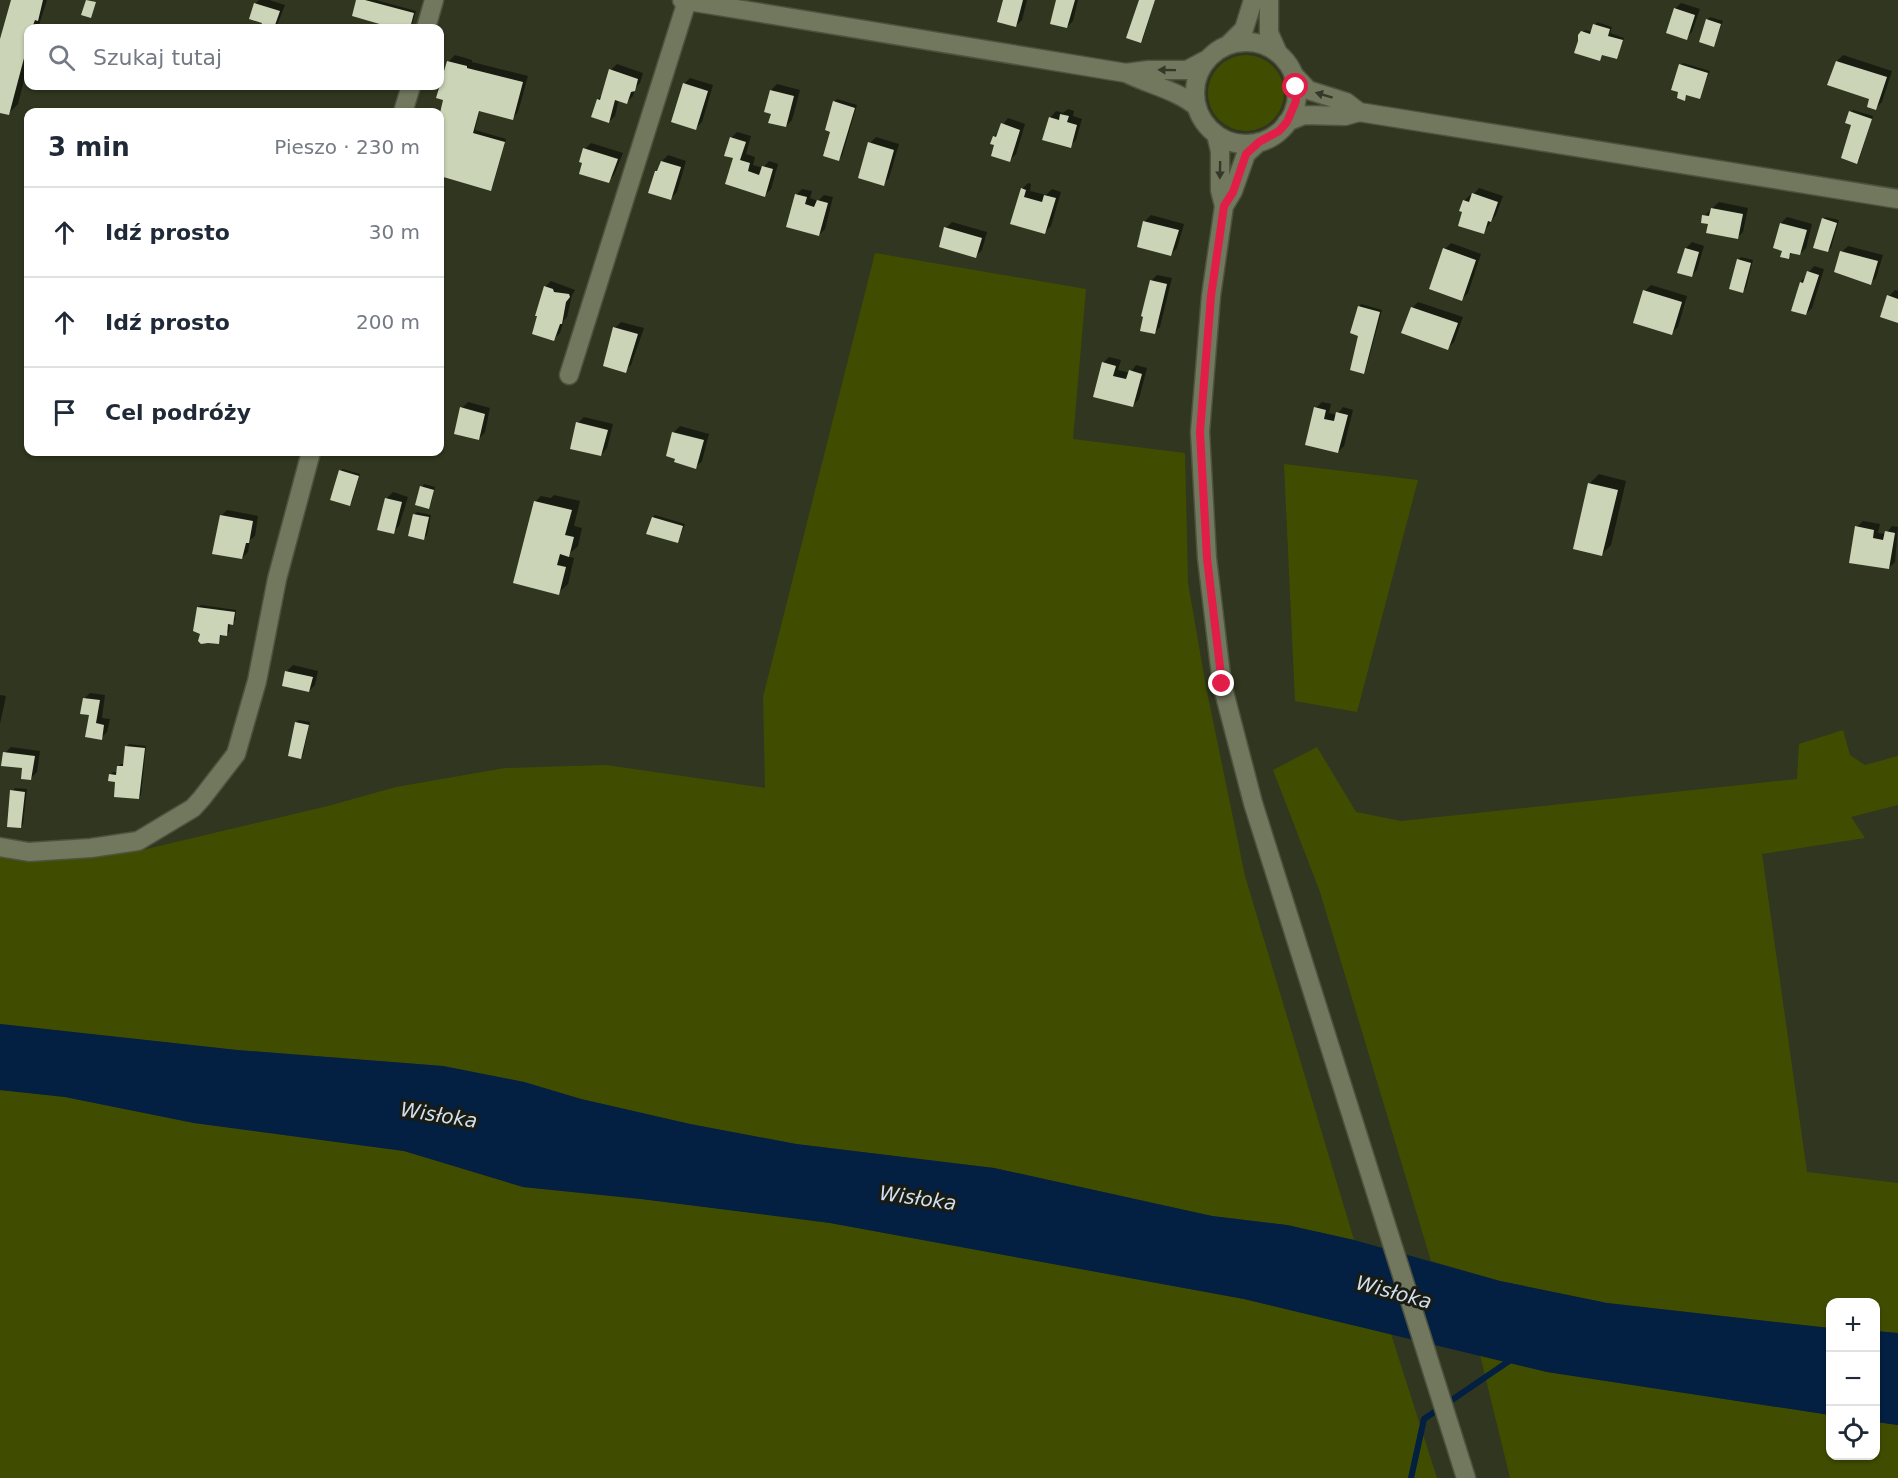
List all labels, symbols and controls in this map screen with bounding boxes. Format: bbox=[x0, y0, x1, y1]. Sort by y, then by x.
search box bbox=[24, 24, 444, 90]
icon: search bbox=[45, 41, 78, 74]
text: Szukaj tutaj bbox=[93, 45, 222, 70]
one-way arrow bbox=[1158, 65, 1177, 75]
route start bbox=[1282, 73, 1308, 99]
one-way arrow bbox=[1315, 90, 1333, 100]
text: 3 min bbox=[48, 132, 130, 162]
text: Pieszo · 230 m bbox=[274, 135, 420, 159]
one-way arrow bbox=[1215, 160, 1225, 179]
icon: ahead bbox=[48, 216, 81, 249]
text: Idź prosto bbox=[105, 220, 230, 245]
text: 30 m bbox=[369, 220, 420, 244]
icon: ahead bbox=[48, 306, 81, 339]
text: Idź prosto bbox=[105, 310, 230, 335]
text: 200 m bbox=[356, 310, 420, 334]
icon: arrive bbox=[48, 396, 81, 429]
text: Cel podróży bbox=[105, 400, 251, 425]
route end bbox=[1208, 670, 1234, 696]
water label: Wisłoka bbox=[399, 1097, 479, 1133]
water label: Wisłoka bbox=[878, 1181, 958, 1215]
water label: Wisłoka bbox=[1353, 1270, 1435, 1314]
map controls bbox=[1826, 1298, 1880, 1460]
button: + bbox=[1826, 1298, 1880, 1352]
button: − bbox=[1826, 1352, 1880, 1406]
button: locate bbox=[1826, 1406, 1880, 1460]

